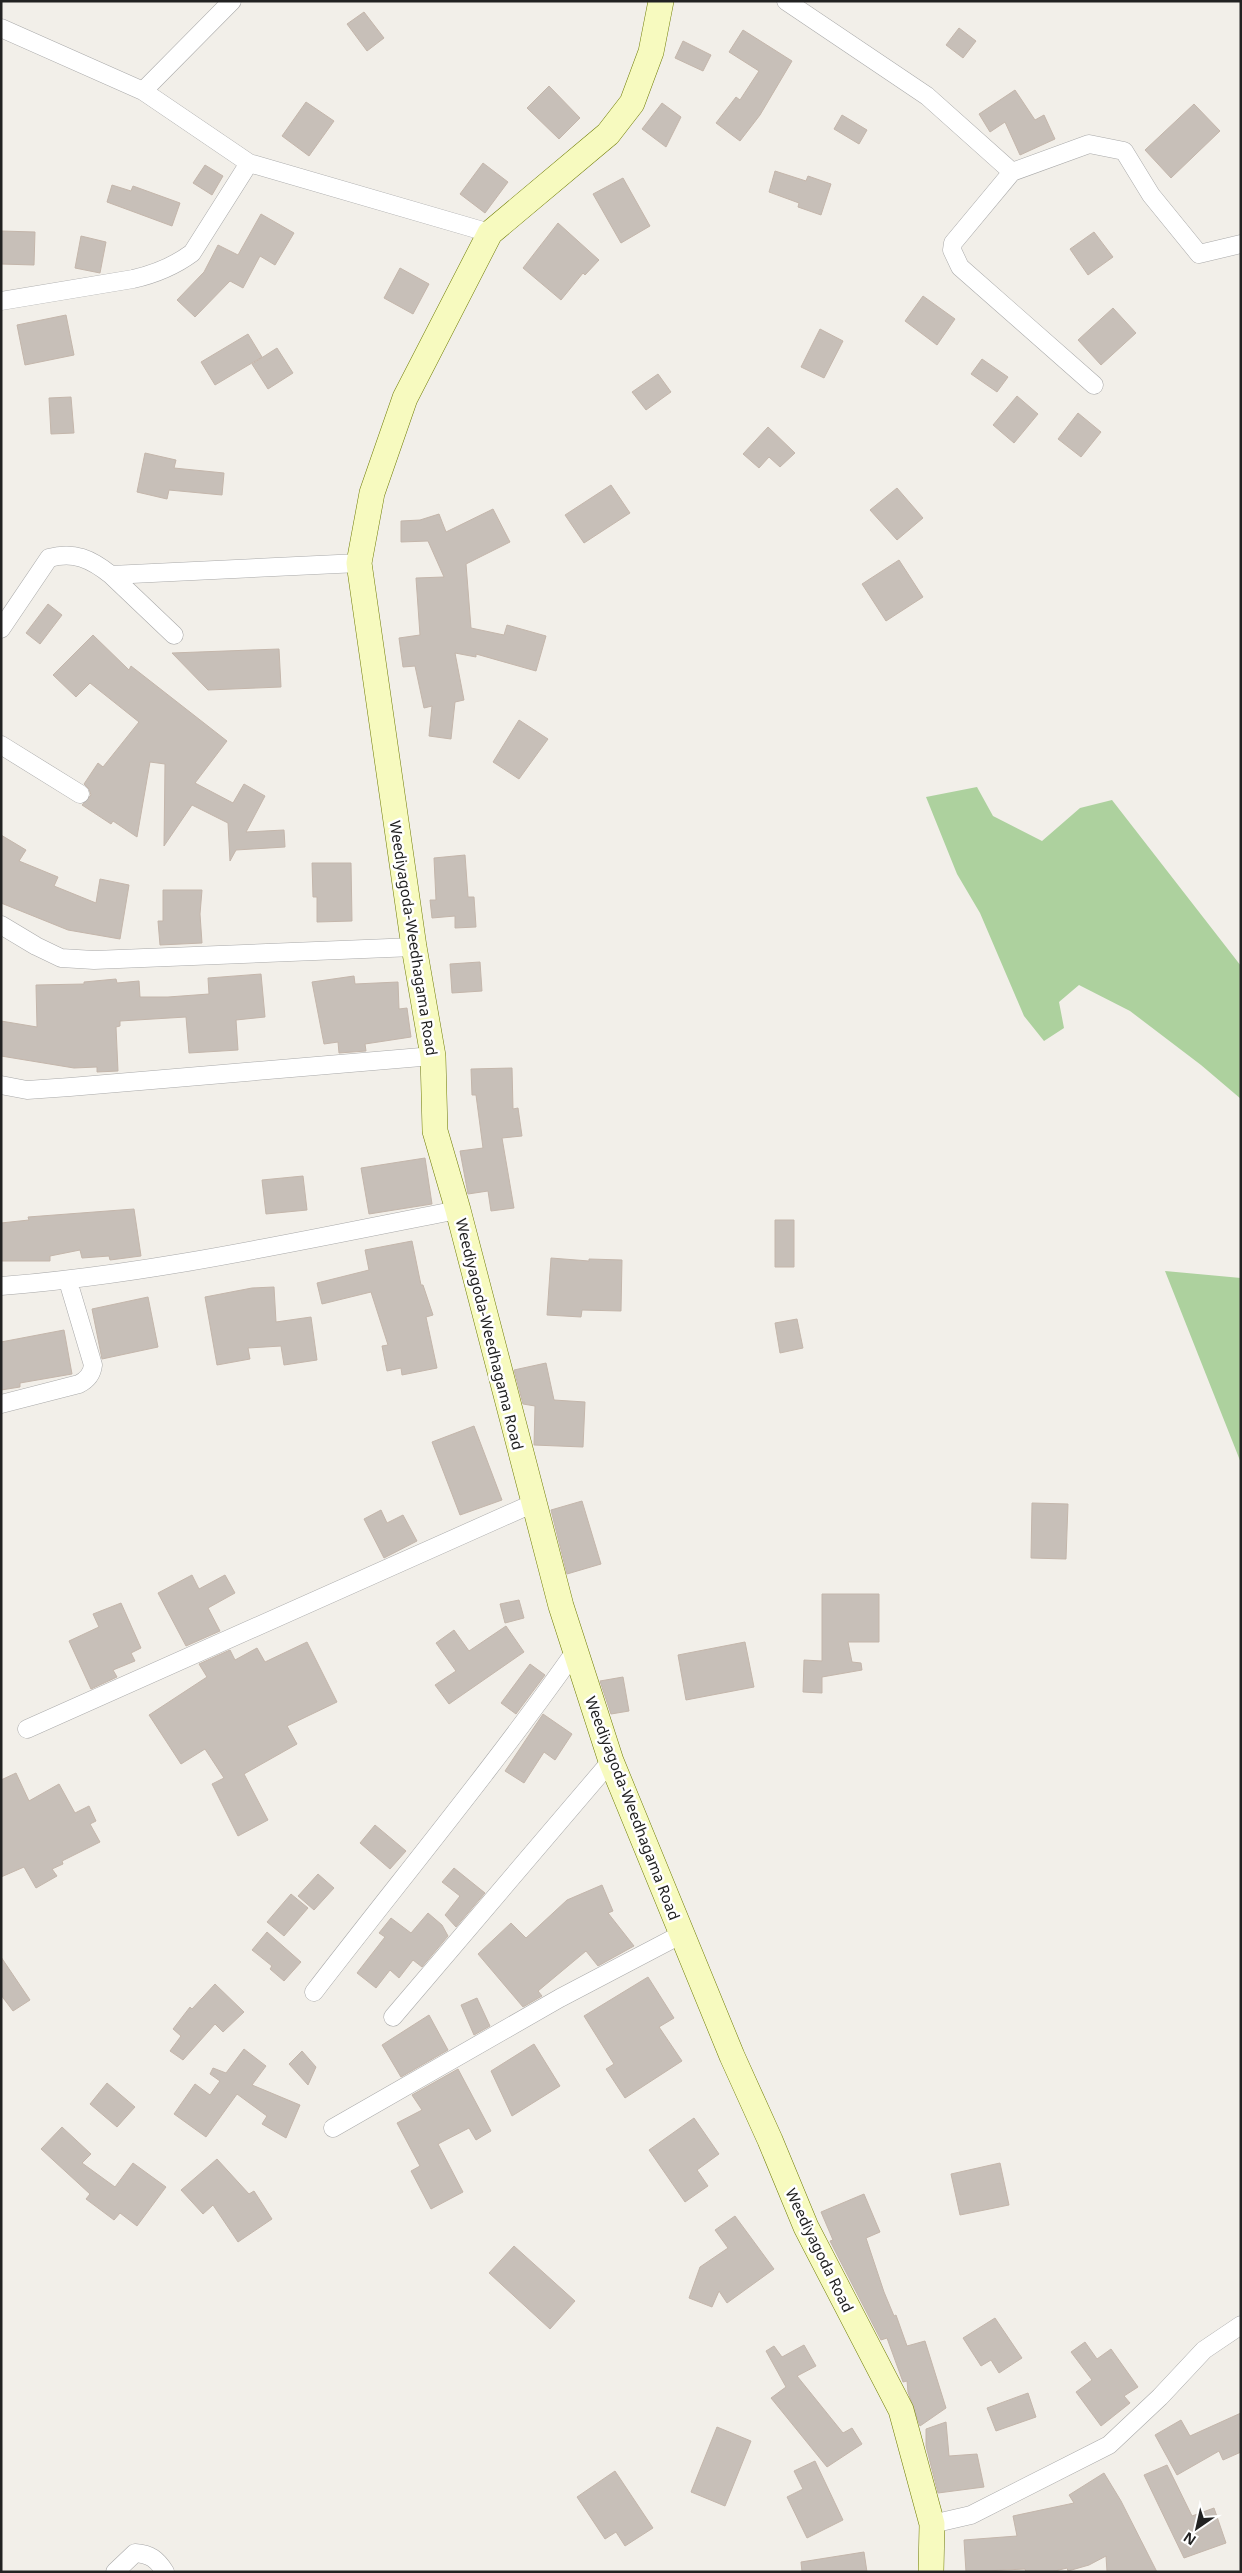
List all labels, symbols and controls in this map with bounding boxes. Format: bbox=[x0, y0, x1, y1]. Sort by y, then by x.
street label: Weediyagoda-Weedhagama Road bbox=[386, 819, 442, 1057]
street label: Weediyagoda-Weedhagama Road bbox=[452, 1216, 528, 1452]
street label: Weediyagoda-Weedhagama Road bbox=[581, 1693, 685, 1923]
street label: Weediyagoda Road bbox=[781, 2185, 859, 2315]
north arrow bbox=[1172, 2503, 1222, 2553]
text: N bbox=[1179, 2528, 1199, 2550]

